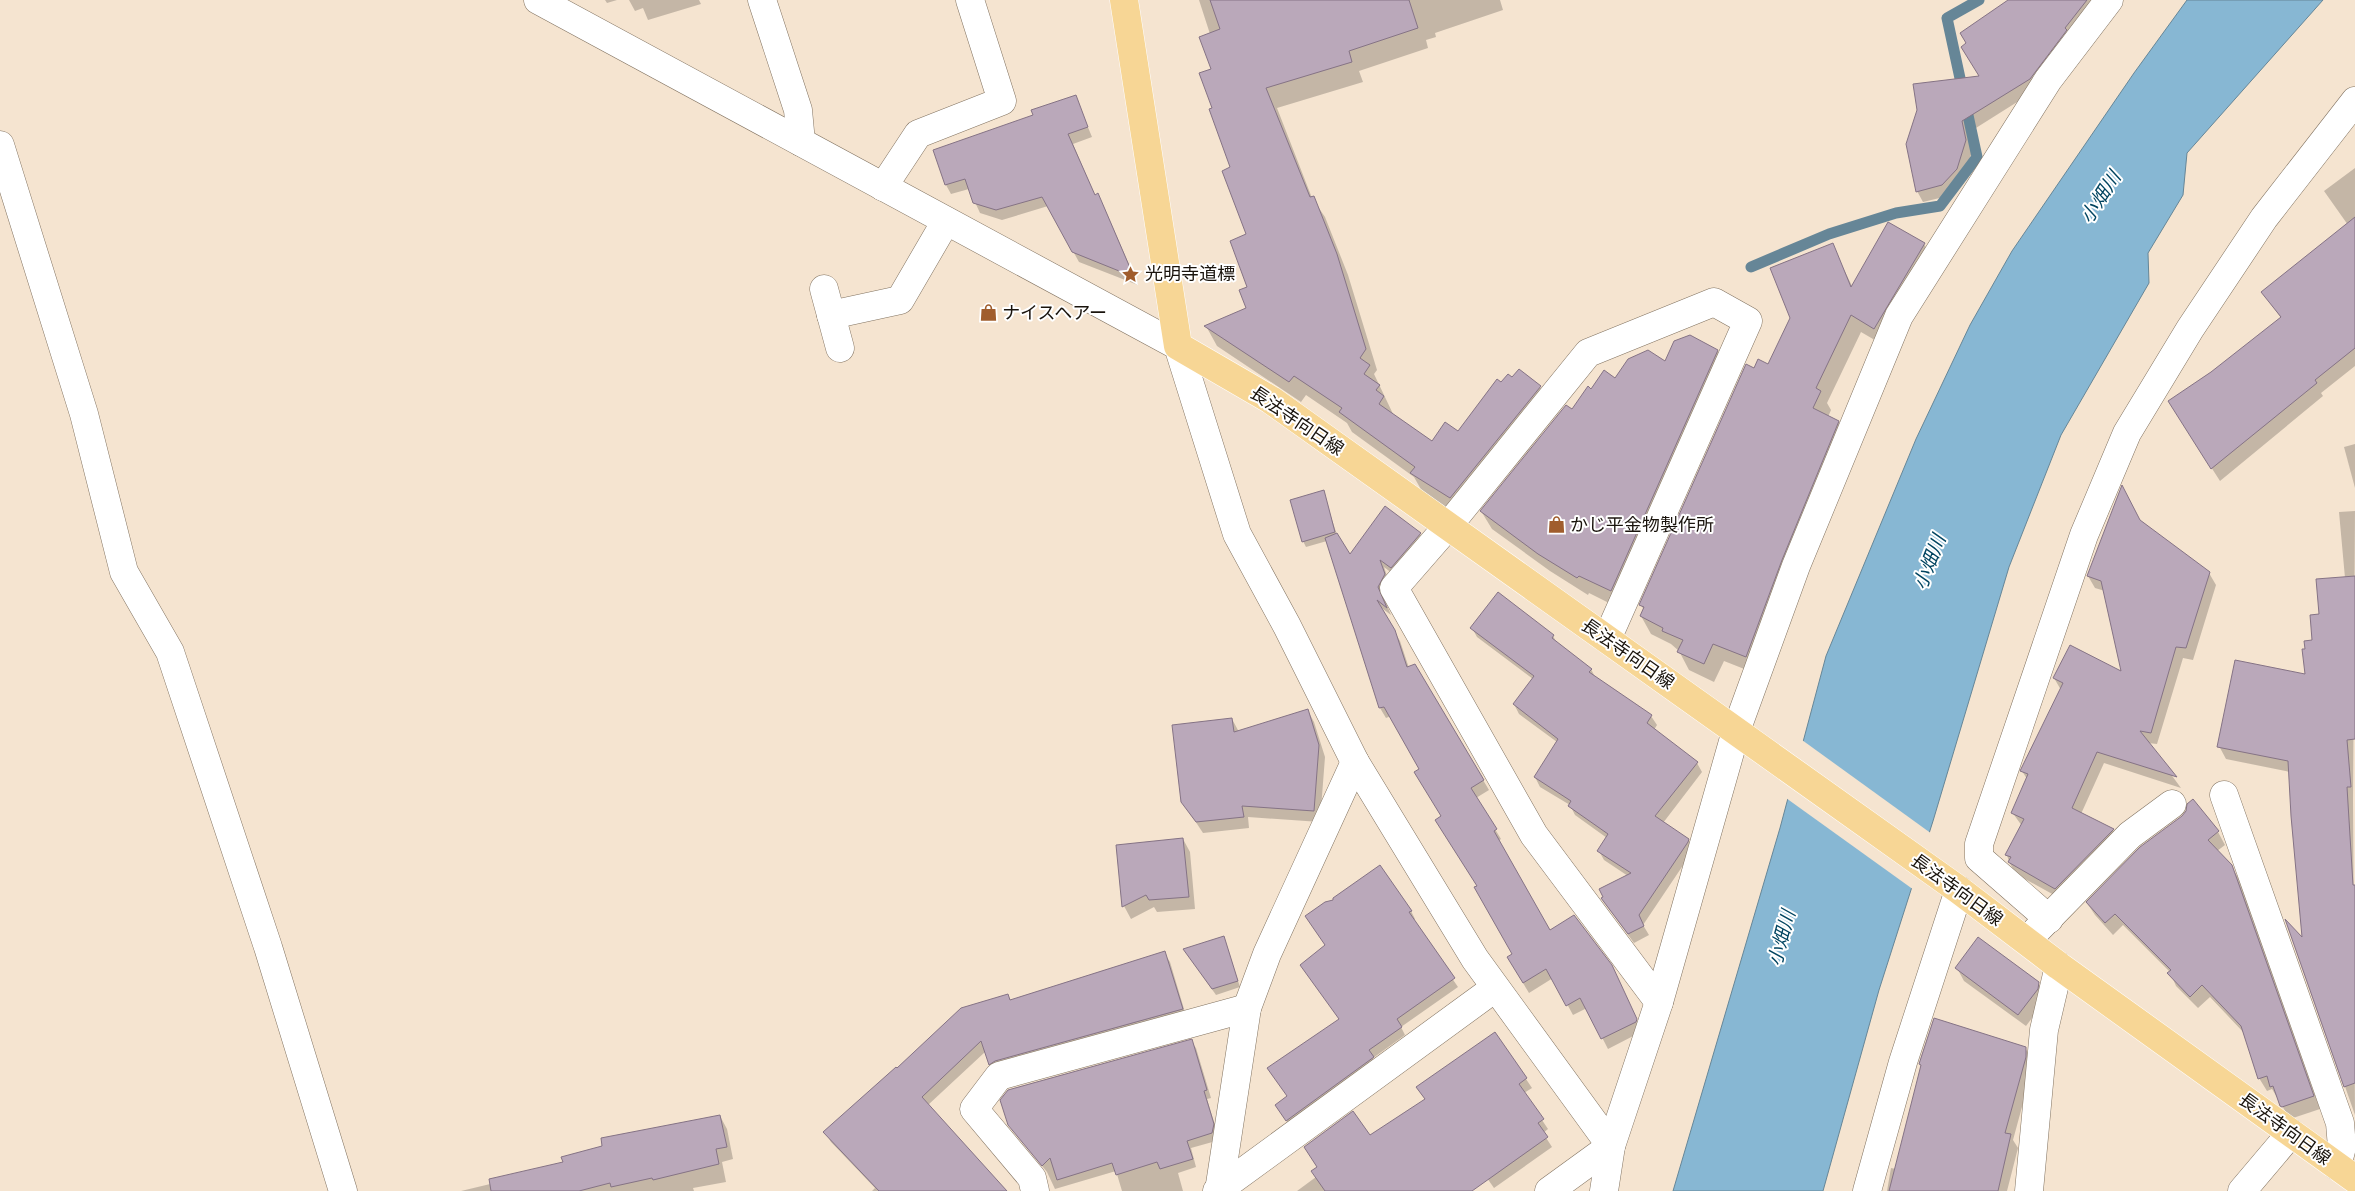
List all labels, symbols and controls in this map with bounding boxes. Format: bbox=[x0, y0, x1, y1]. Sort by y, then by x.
water label: 小畑川 bbox=[2074, 164, 2128, 228]
place label: 光明寺道標 bbox=[1145, 261, 1235, 285]
place icon: 光明寺道標 bbox=[1121, 264, 1141, 284]
place label: ナイスヘアー bbox=[1002, 300, 1107, 324]
shop icon: ナイスヘアー bbox=[978, 303, 998, 323]
street label: 長法寺向日線 bbox=[1246, 380, 1349, 460]
place label: かじ平金物製作所 bbox=[1570, 512, 1714, 536]
shop icon: かじ平金物製作所 bbox=[1546, 515, 1566, 535]
water label: 小畑川 bbox=[1907, 529, 1952, 593]
street label: 長法寺向日線 bbox=[1577, 612, 1680, 694]
street label: 長法寺向日線 bbox=[1907, 848, 2008, 931]
water label: 小畑川 bbox=[1761, 905, 1801, 969]
street label: 長法寺向日線 bbox=[2235, 1087, 2336, 1170]

